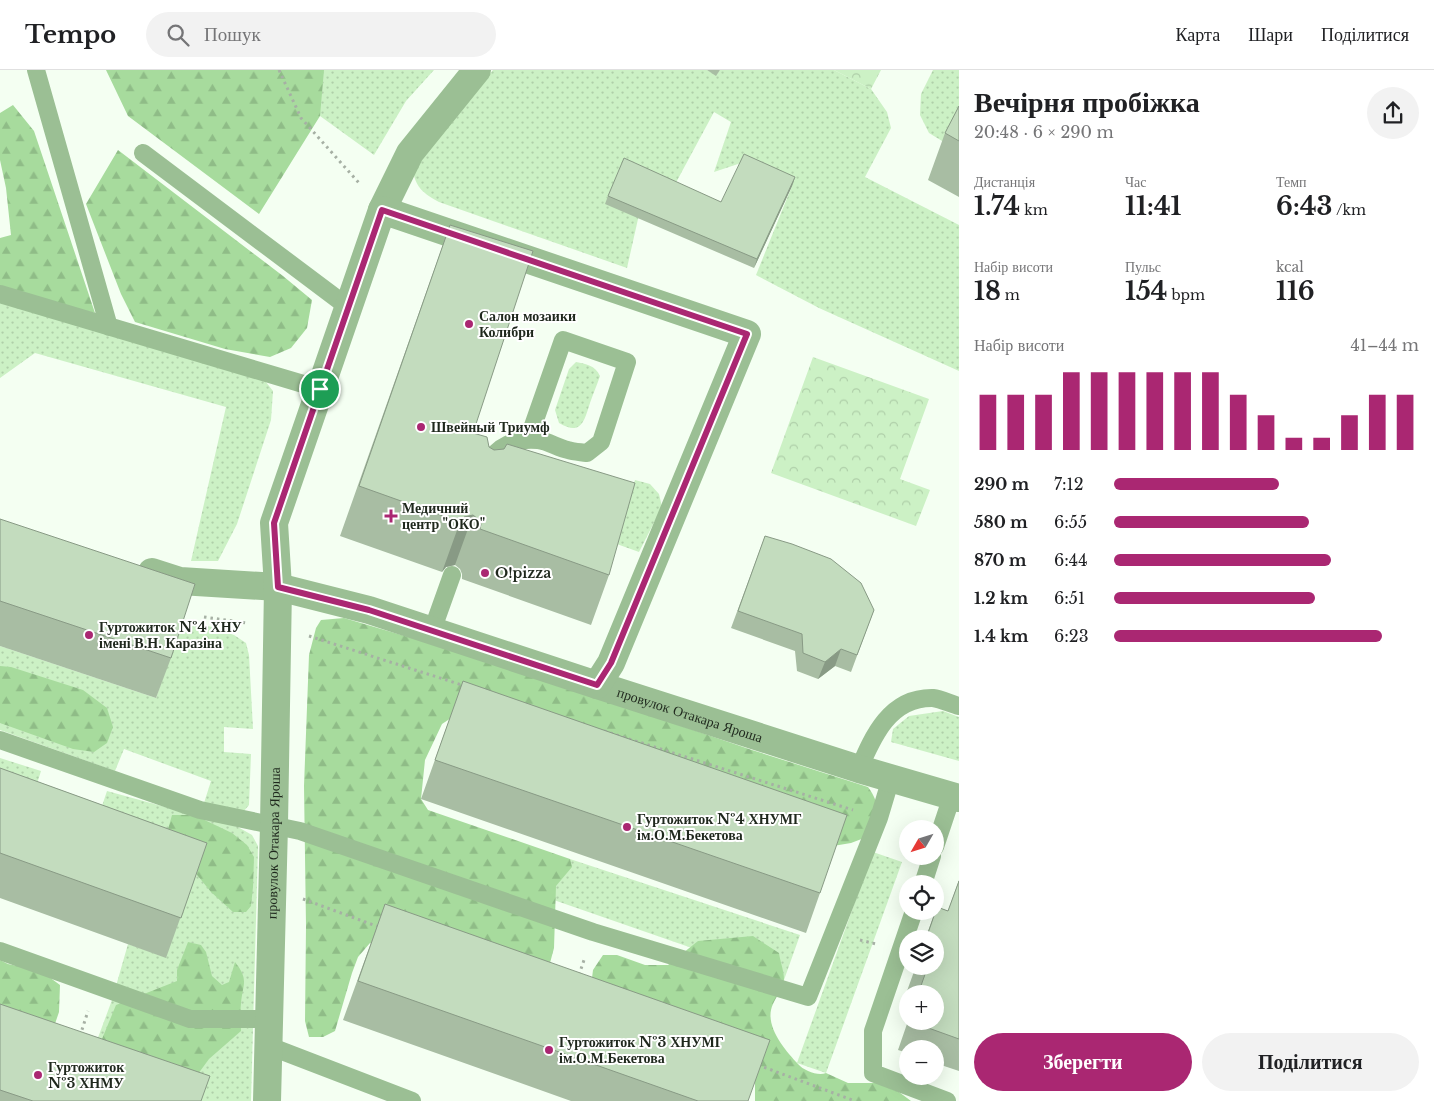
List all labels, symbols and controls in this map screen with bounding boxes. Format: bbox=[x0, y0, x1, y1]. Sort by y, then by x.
search box bbox=[146, 12, 496, 57]
text: Tempo bbox=[25, 20, 116, 49]
icon: search bbox=[164, 21, 192, 49]
text: Пошук bbox=[204, 23, 261, 46]
text: Карта bbox=[1176, 24, 1220, 46]
text: Шари bbox=[1248, 24, 1293, 46]
text: Поділитися bbox=[1321, 24, 1409, 46]
text: Вечірня пробіжка bbox=[974, 85, 1200, 120]
button: share bbox=[1367, 87, 1419, 139]
text: 20:48 · 6 × 290 m bbox=[974, 122, 1114, 142]
text: Дистанція bbox=[974, 173, 1035, 191]
text: Час bbox=[1125, 173, 1147, 191]
text: Темп bbox=[1276, 173, 1307, 191]
text: 1.74 bbox=[974, 191, 1020, 222]
text: 11:41 bbox=[1125, 191, 1181, 222]
text: 6:43 bbox=[1276, 191, 1332, 222]
text: km bbox=[1020, 201, 1048, 219]
text: /km bbox=[1332, 201, 1366, 219]
text: Набір висоти bbox=[974, 258, 1053, 276]
text: Пульс bbox=[1125, 258, 1161, 276]
text: kcal bbox=[1276, 258, 1304, 276]
text: 18 bbox=[974, 276, 1001, 307]
text: 154 bbox=[1125, 276, 1167, 307]
text: 116 bbox=[1276, 276, 1315, 307]
text: m bbox=[1001, 286, 1020, 304]
text: bpm bbox=[1167, 286, 1205, 304]
place label: Салон мозаики Колибри bbox=[479, 307, 576, 341]
marker: Салон мозаики Колибри bbox=[463, 318, 475, 330]
text: Набір висоти bbox=[974, 335, 1064, 355]
text: 41–44 m bbox=[1350, 335, 1419, 355]
pin bbox=[299, 368, 341, 410]
icon: arrive bbox=[306, 375, 334, 403]
place label: Швейный Триумф bbox=[431, 418, 550, 436]
marker: Швейный Триумф bbox=[415, 421, 427, 433]
text: 290 m bbox=[974, 474, 1029, 494]
text: 7:12 bbox=[1054, 474, 1084, 494]
place label: Медичний центр "ОКО" bbox=[402, 499, 485, 533]
marker: Медичний центр "ОКО" bbox=[384, 509, 398, 523]
text: 580 m bbox=[974, 512, 1028, 532]
text: 6:55 bbox=[1054, 512, 1087, 532]
text: 870 m bbox=[974, 550, 1026, 570]
text: 6:44 bbox=[1054, 550, 1088, 570]
place label: O!pizza bbox=[495, 564, 551, 582]
marker: O!pizza bbox=[479, 567, 491, 579]
text: 1.2 km bbox=[974, 588, 1028, 608]
text: 6:51 bbox=[1054, 588, 1085, 608]
place label: Гуртожиток №4 ХНУ імені В.Н. Каразіна bbox=[99, 618, 242, 652]
text: 1.4 km bbox=[974, 626, 1028, 646]
text: 6:23 bbox=[1054, 626, 1089, 646]
marker: Гуртожиток №4 ХНУ імені В.Н. Каразіна bbox=[83, 629, 95, 641]
street label: провулок Отакара Яроша bbox=[615, 683, 766, 747]
street label: провулок Отакара Яроша bbox=[263, 766, 284, 919]
place label: Гуртожиток №4 ХНУМГ ім.О.М.Бекетова bbox=[637, 810, 802, 844]
north arrow bbox=[899, 820, 944, 865]
map controls bbox=[899, 820, 944, 1085]
marker: Гуртожиток №4 ХНУМГ ім.О.М.Бекетова bbox=[621, 821, 633, 833]
button: locate bbox=[899, 875, 944, 920]
button: layers bbox=[899, 930, 944, 975]
button: + bbox=[899, 985, 944, 1030]
place label: Гуртожиток №3 ХНУМГ ім.О.М.Бекетова bbox=[559, 1033, 724, 1067]
button: Зберегти bbox=[974, 1033, 1192, 1091]
button: Поділитися bbox=[1202, 1033, 1419, 1091]
button: − bbox=[899, 1040, 944, 1085]
marker: Гуртожиток №3 ХНУМГ ім.О.М.Бекетова bbox=[543, 1044, 555, 1056]
place label: Гуртожиток №3 ХНМУ bbox=[48, 1058, 125, 1092]
marker: Гуртожиток №3 ХНМУ bbox=[32, 1069, 44, 1081]

